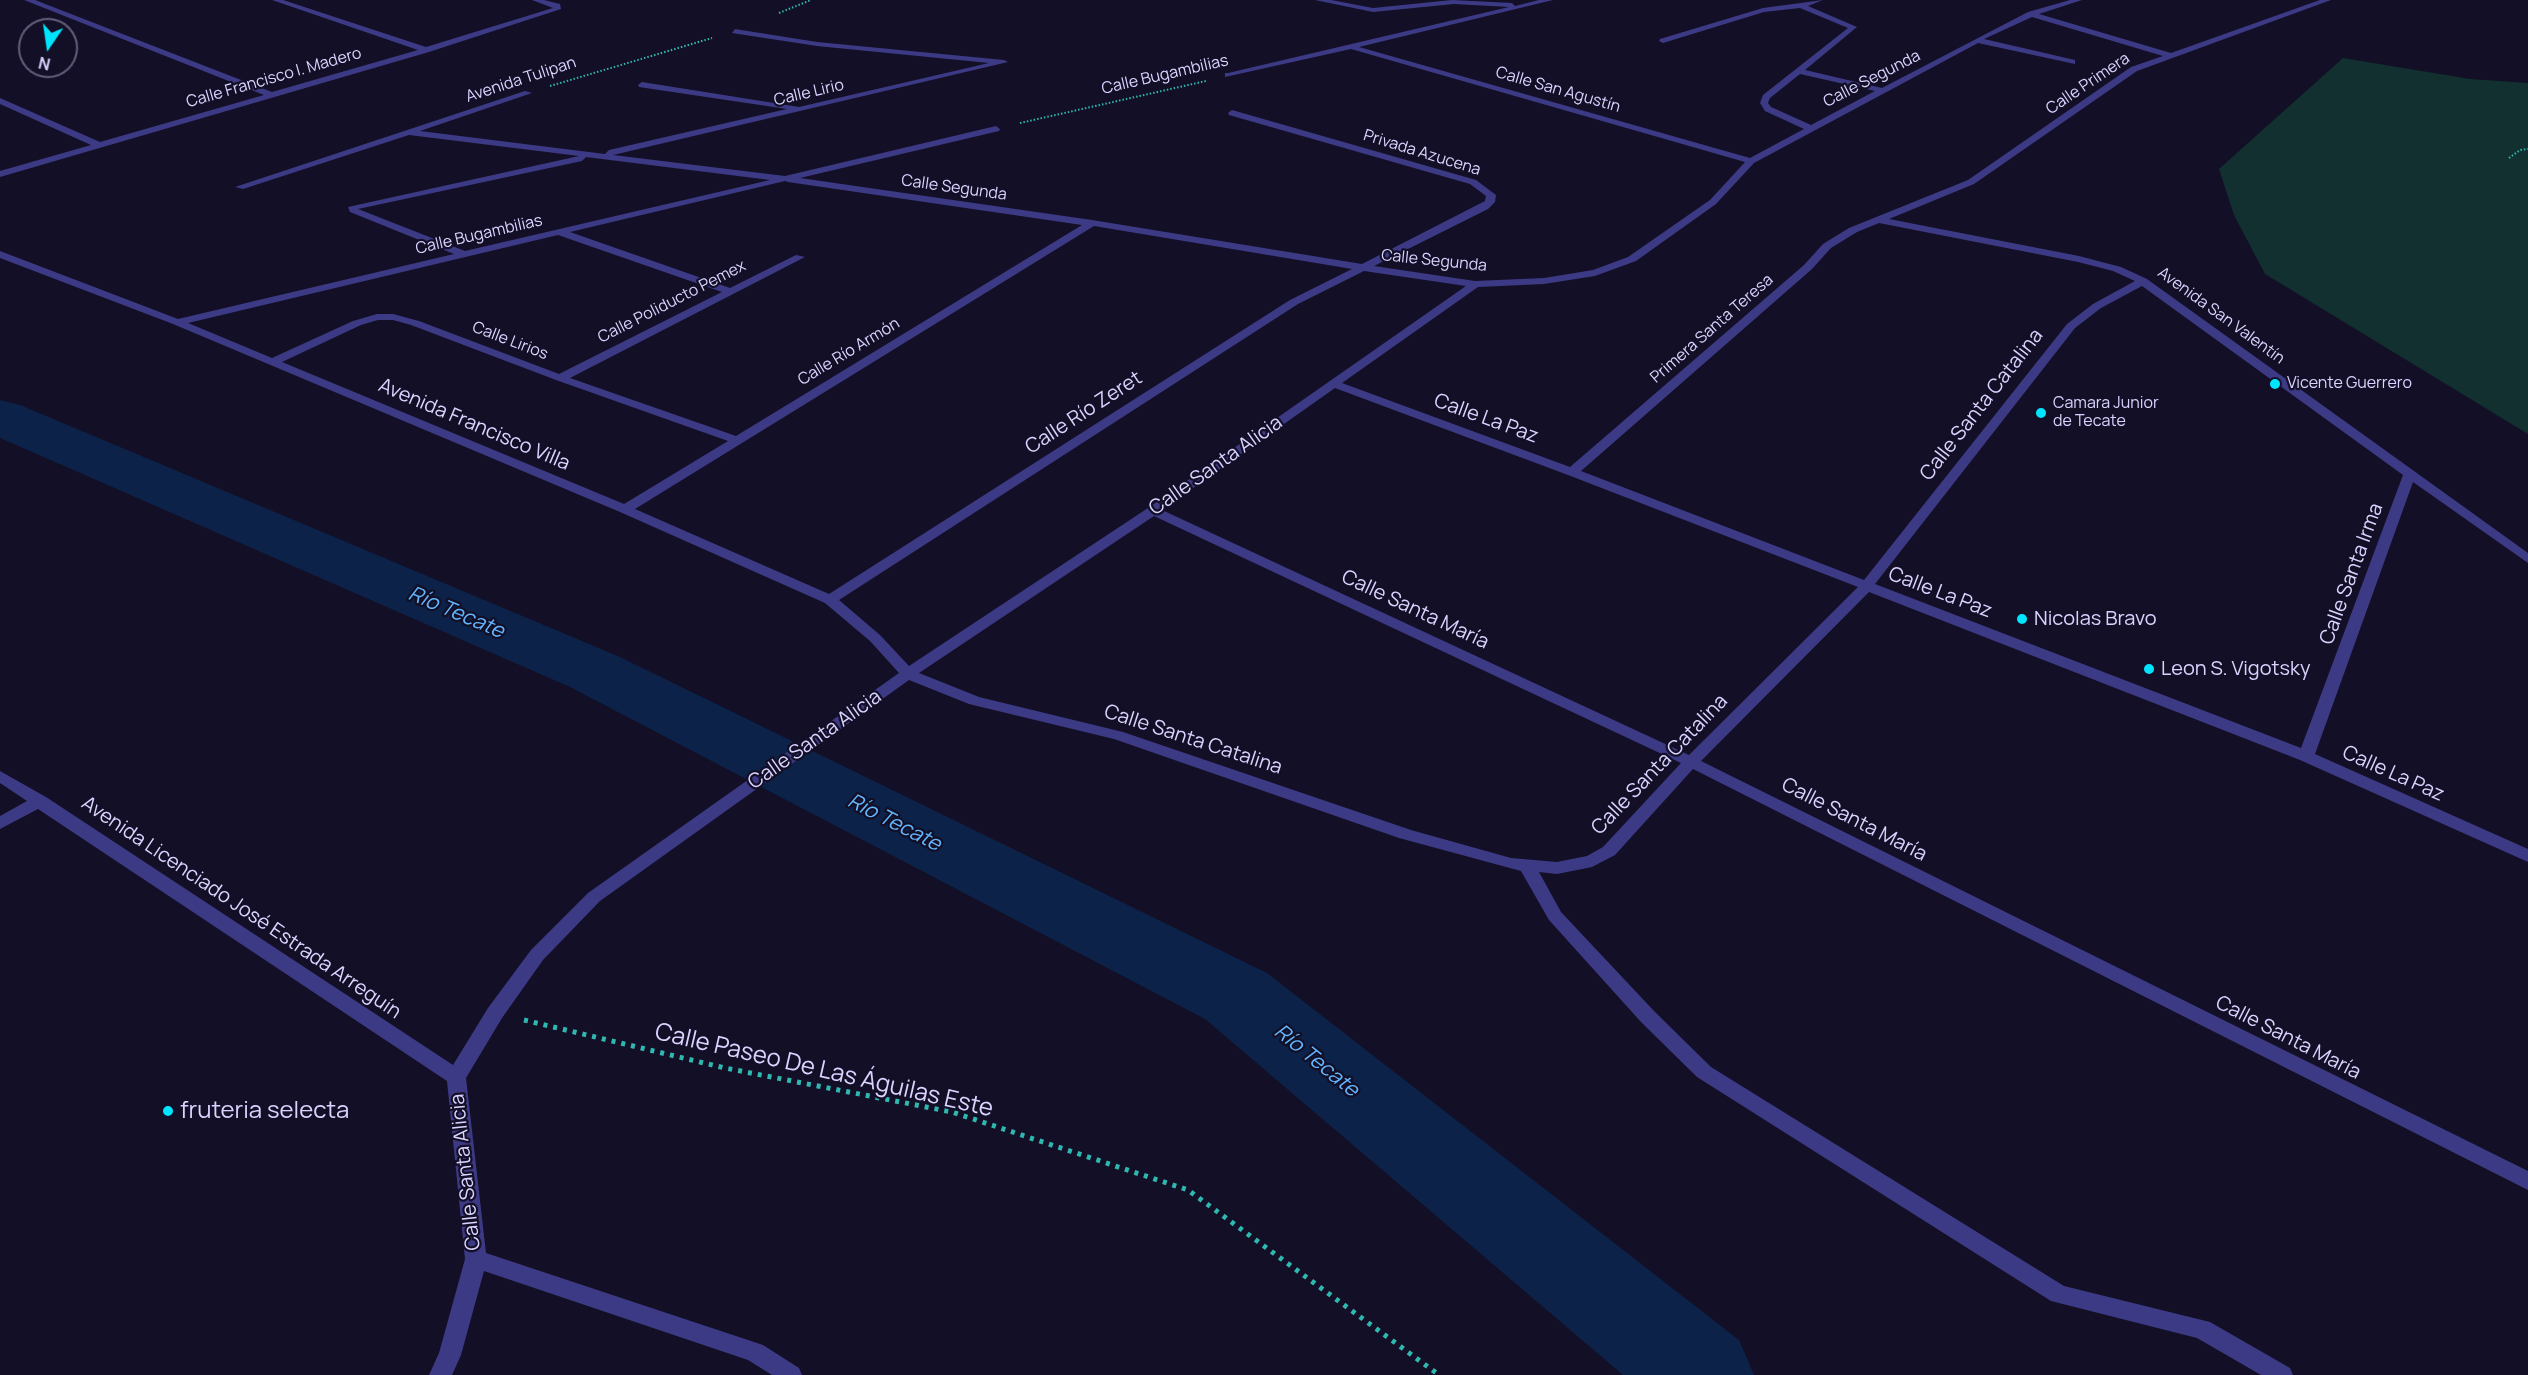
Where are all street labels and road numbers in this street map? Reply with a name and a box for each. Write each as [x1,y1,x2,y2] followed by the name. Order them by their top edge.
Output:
[184,44,364,112] street label: Calle Francisco I. Madero
[1820,46,1924,112] street label: Calle Segunda
[2043,49,2133,119] street label: Calle Primera
[1100,51,1230,99] street label: Calle Bugambilias
[463,53,579,107] street label: Avenida Tulipan
[1493,63,1623,117] street label: Calle San Agustín
[772,76,846,110] street label: Calle Lirio
[1361,126,1483,180] street label: Privada Azucena
[900,171,1008,205] street label: Calle Segunda
[414,211,544,259] street label: Calle Bugambilias
[1380,246,1488,276] street label: Calle Segunda
[595,256,749,348] street label: Calle Poliducto Pemex
[2154,263,2288,369] street label: Avenida San Valentín
[1647,271,1777,387] street label: Primera Santa Teresa
[795,314,903,390] street label: Calle Río Armón
[469,318,551,364] street label: Calle Lirios
[1915,324,2049,486] street label: Calle Santa Catalina
[1021,366,1147,460] street label: Calle Río Zeret
[375,374,573,476] street label: Avenida Francisco Villa
[1431,389,1541,449] street label: Calle La Paz
[1145,411,1287,521] street label: Calle Santa Alicia
[2315,500,2389,648] street label: Calle Santa Irma
[1885,562,1995,624] street label: Calle La Paz
[1338,565,1492,655] street label: Calle Santa María
[744,685,886,795] street label: Calle Santa Alicia
[1587,690,1733,840] street label: Calle Santa Catalina
[1101,700,1285,780] street label: Calle Santa Catalina
[2338,741,2448,807] street label: Calle La Paz
[1777,773,1931,867] street label: Calle Santa María
[77,792,405,1024] street label: Avenida Licenciado José Estrada Arreguín
[2211,991,2365,1085] street label: Calle Santa María
[652,1018,996,1124] street label: Calle Paseo De Las Águilas Este
[446,1092,486,1252] street label: Calle Santa Alicia

